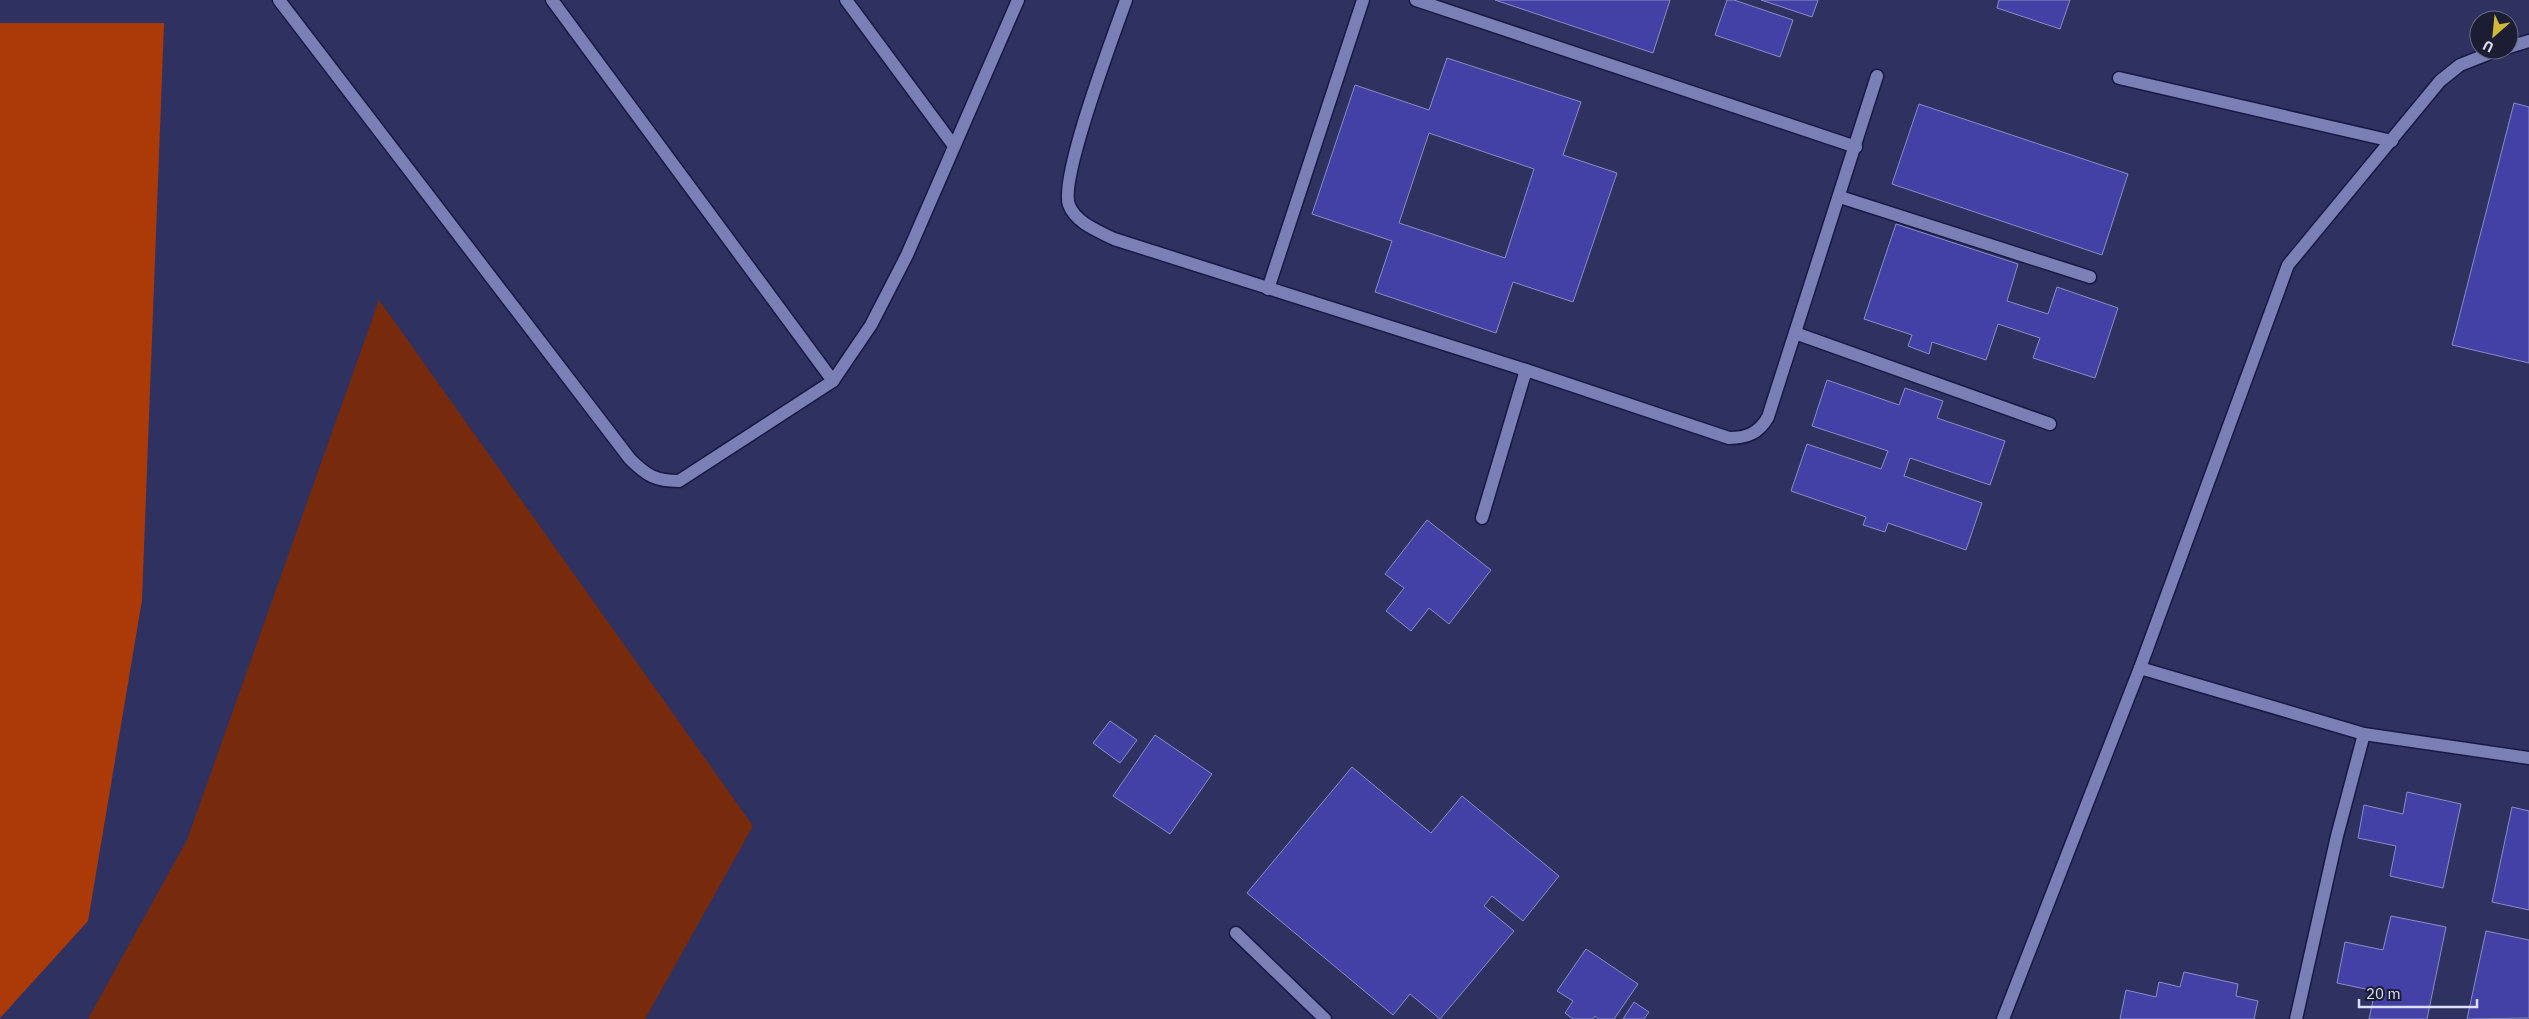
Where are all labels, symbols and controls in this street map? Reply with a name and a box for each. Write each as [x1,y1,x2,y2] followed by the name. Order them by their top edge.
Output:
[2469,10,2519,60] north arrow
[2480,36,2497,57] text: U
[2359,976,2476,1008] scale bar
[2366,984,2401,1003] text: 20 m

